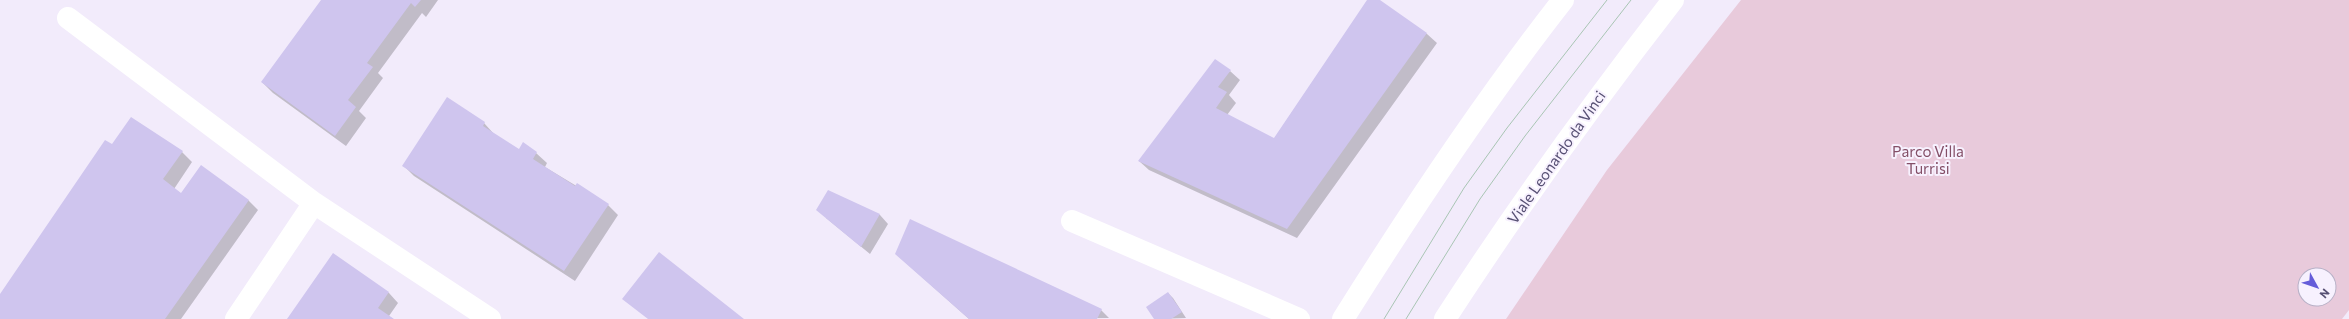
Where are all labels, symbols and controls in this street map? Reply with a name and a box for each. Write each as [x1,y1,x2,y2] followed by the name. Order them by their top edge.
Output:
[1503,87,1609,227] street label: Viale Leonardo da Vinci
[1892,142,1964,177] park label: Parco Villa Turrisi
[2297,267,2337,307] north arrow
[2317,286,2333,301] text: N

